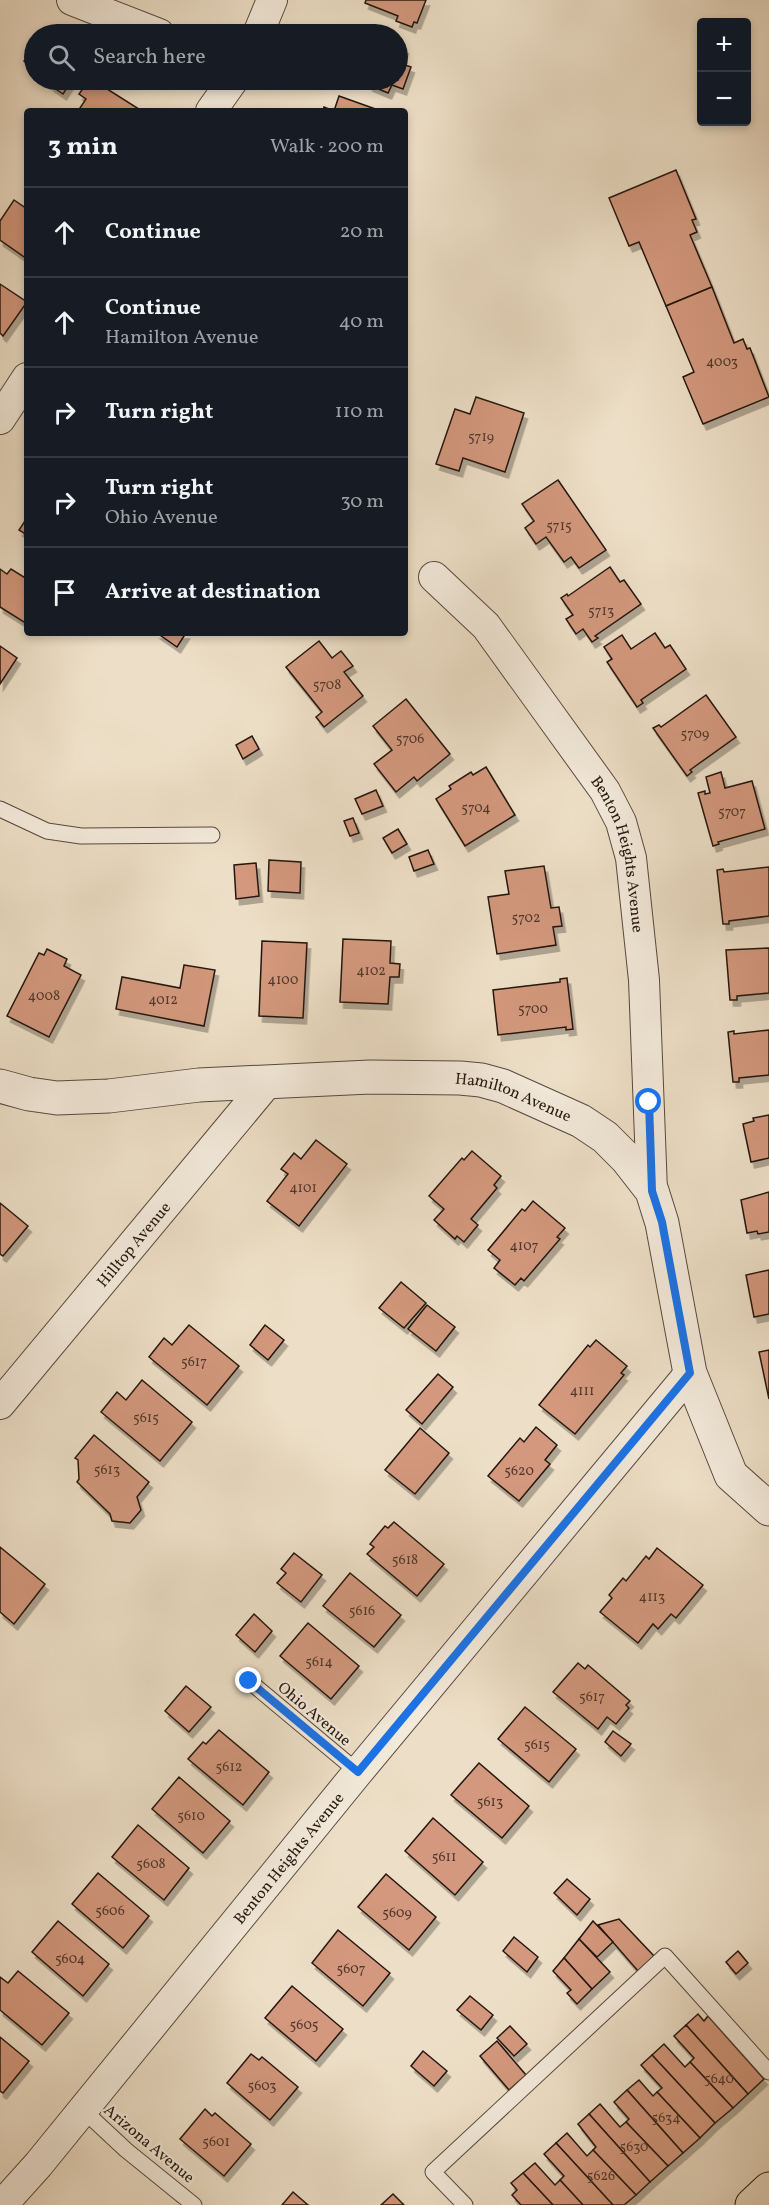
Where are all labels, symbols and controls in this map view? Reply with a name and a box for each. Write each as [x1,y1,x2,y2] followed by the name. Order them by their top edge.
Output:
[697,18,751,126] map controls
[697,18,751,72] button: +
[24,24,408,90] search box
[45,41,78,74] icon: search
[93,42,206,73] text: Search here
[697,72,751,126] button: −
[48,129,118,165] text: 3 min
[270,133,384,161] text: Walk · 200 m
[48,216,81,249] icon: ahead
[105,217,201,248] text: Continue
[340,218,384,246] text: 20 m
[105,293,201,324] text: Continue
[48,306,81,339] icon: ahead
[339,308,384,336] text: 40 m
[105,324,259,352] text: Hamilton Avenue
[706,353,738,372] house number: 4003
[48,396,81,429] icon: right
[105,397,213,428] text: Turn right
[335,398,384,426] text: 110 m
[468,428,494,447] house number: 5719
[105,473,213,504] text: Turn right
[48,486,81,519] icon: right
[340,488,384,516] text: 30 m
[105,504,218,532] text: Ohio Avenue
[546,517,572,536] house number: 5715
[48,576,81,609] icon: arrive
[105,577,321,608] text: Arrive at destination
[588,602,614,621] house number: 5713
[313,676,341,695] house number: 5708
[681,725,709,744] house number: 5709
[396,730,424,749] house number: 5706
[585,772,648,934] street label: Benton Heights Avenue
[461,799,491,818] house number: 5704
[718,803,746,822] house number: 5707
[512,909,540,928] house number: 5702
[356,962,386,981] house number: 4102
[268,971,298,990] house number: 4100
[28,987,60,1006] house number: 4008
[148,991,178,1010] house number: 4012
[518,1000,548,1019] house number: 5700
[454,1069,574,1128] street label: Hamilton Avenue
[635,1088,661,1114] route start
[289,1179,317,1198] house number: 4101
[92,1198,177,1293] street label: Hilltop Avenue
[510,1237,539,1256] house number: 4107
[181,1353,207,1372] house number: 5617
[570,1382,594,1401] house number: 4111
[133,1409,159,1428] house number: 5615
[94,1461,120,1480] house number: 5613
[504,1462,534,1481] house number: 5620
[392,1551,418,1570] house number: 5618
[639,1588,665,1607] house number: 4113
[349,1602,375,1621] house number: 5616
[305,1653,333,1672] house number: 5614
[235,1667,261,1693] route end
[272,1677,355,1752] street label: Ohio Avenue
[579,1688,605,1707] house number: 5617
[524,1736,550,1755] house number: 5615
[216,1758,242,1777] house number: 5612
[229,1788,350,1930] street label: Benton Heights Avenue
[477,1793,503,1812] house number: 5613
[177,1807,205,1826] house number: 5610
[432,1848,456,1867] house number: 5611
[136,1855,166,1874] house number: 5608
[95,1902,125,1921] house number: 5606
[382,1904,412,1923] house number: 5609
[55,1950,85,1969] house number: 5604
[336,1960,366,1979] house number: 5607
[290,2016,318,2035] house number: 5605
[704,2070,734,2089] house number: 5640
[247,2077,277,2096] house number: 5603
[99,2100,199,2189] street label: Arizona Avenue
[651,2109,681,2128] house number: 5634
[202,2133,230,2152] house number: 5601
[620,2138,648,2157] house number: 5630
[587,2167,615,2186] house number: 5626

